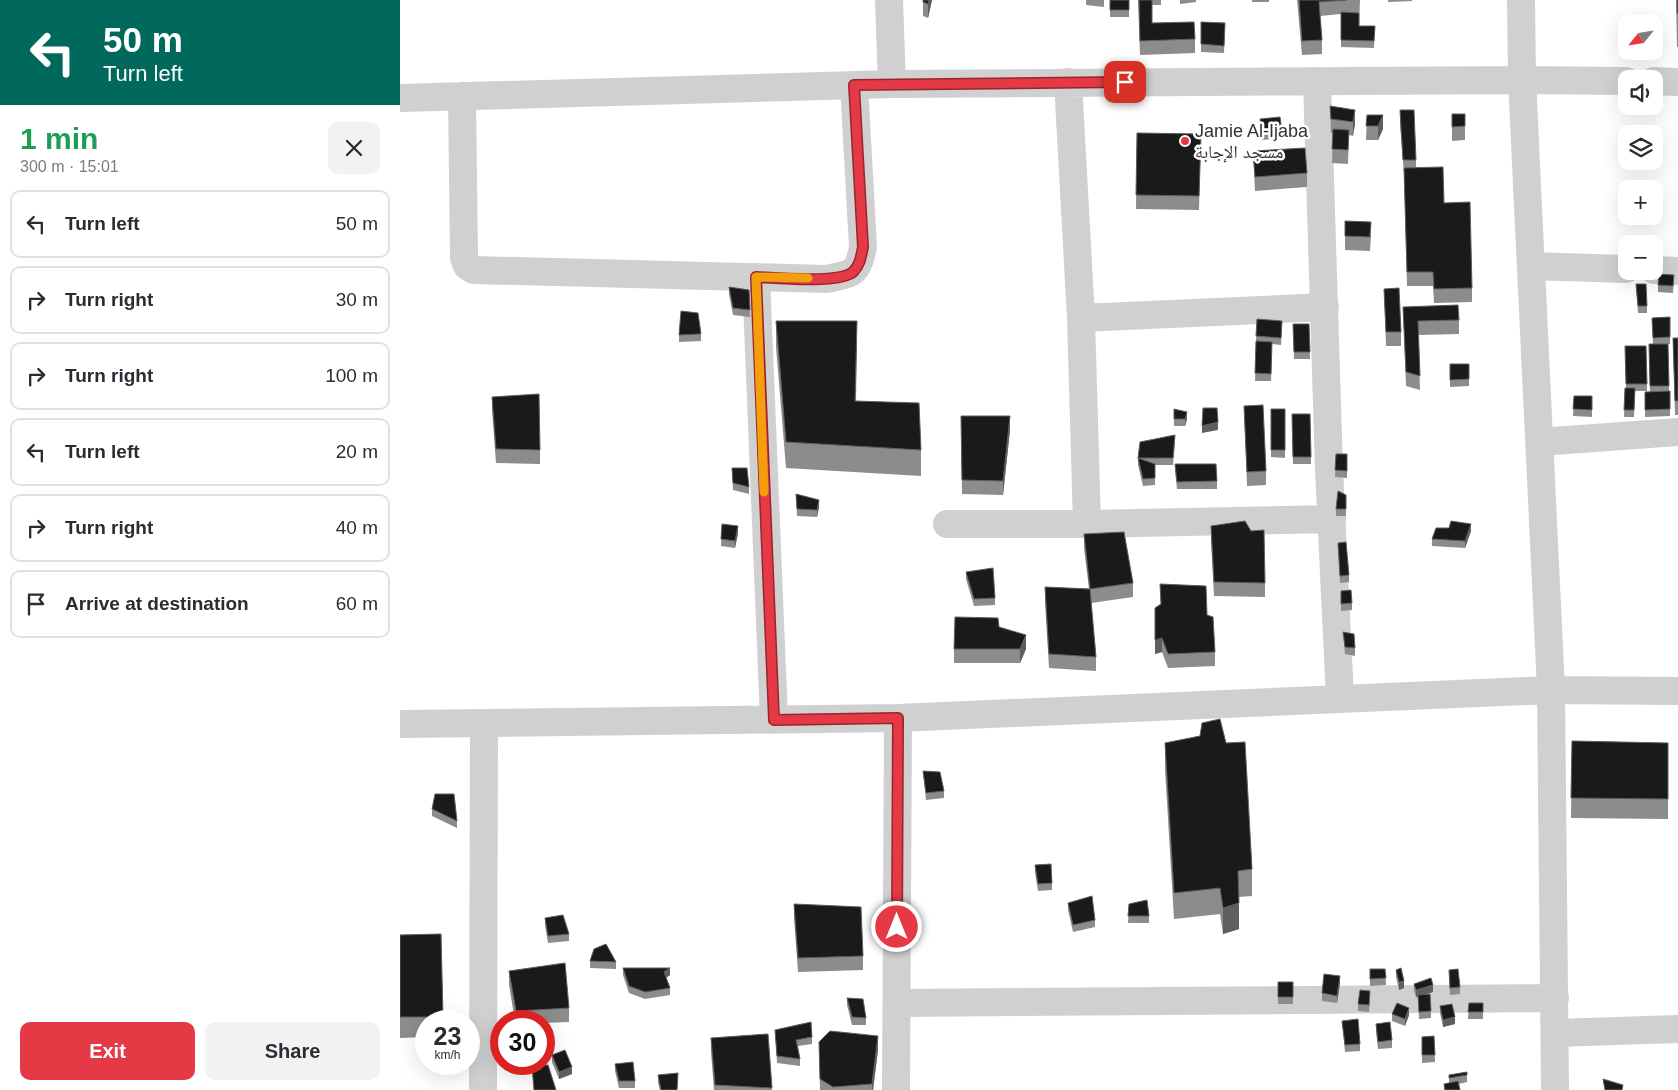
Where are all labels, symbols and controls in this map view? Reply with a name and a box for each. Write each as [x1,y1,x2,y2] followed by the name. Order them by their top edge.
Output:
[1618,15,1662,60] north arrow
[1618,15,1663,280] map controls
[20,20,85,85] icon: left
[103,20,183,59] text: 50 m
[103,61,183,86] text: Turn left
[1104,61,1146,103] pin
[1111,68,1139,96] icon: arrive
[1618,70,1663,115] button: sound
[1195,121,1309,163] place label: Jamie Al-Ijaba مسجد الإجابة
[20,122,98,155] text: 1 min
[328,122,380,174] button: close
[1618,125,1663,170] button: layers
[1179,135,1191,147] marker: Jamie Al-Ijaba مسجد الإجابة
[20,158,119,175] text: 300 m · 15:01
[1618,180,1663,225] button: +
[22,210,50,238] icon: left
[65,213,140,234] text: Turn left
[336,213,378,234] text: 50 m
[1618,235,1663,280] button: −
[22,286,50,314] icon: right
[65,289,153,310] text: Turn right
[336,289,378,310] text: 30 m
[22,362,50,390] icon: right
[65,365,153,386] text: Turn right
[325,365,378,386] text: 100 m
[22,438,50,466] icon: left
[65,441,140,462] text: Turn left
[336,441,378,462] text: 20 m
[22,514,50,542] icon: right
[65,517,153,538] text: Turn right
[336,517,378,538] text: 40 m
[22,590,50,618] icon: arrive
[65,593,249,614] text: Arrive at destination
[336,593,378,614] text: 60 m
[870,900,922,952] position arrow
[490,1010,555,1075] speed limit sign: 30
[20,1022,195,1080] button: Exit
[205,1022,380,1080] button: Share
[434,1022,461,1050] text: 23
[434,1048,461,1062] text: km/h

